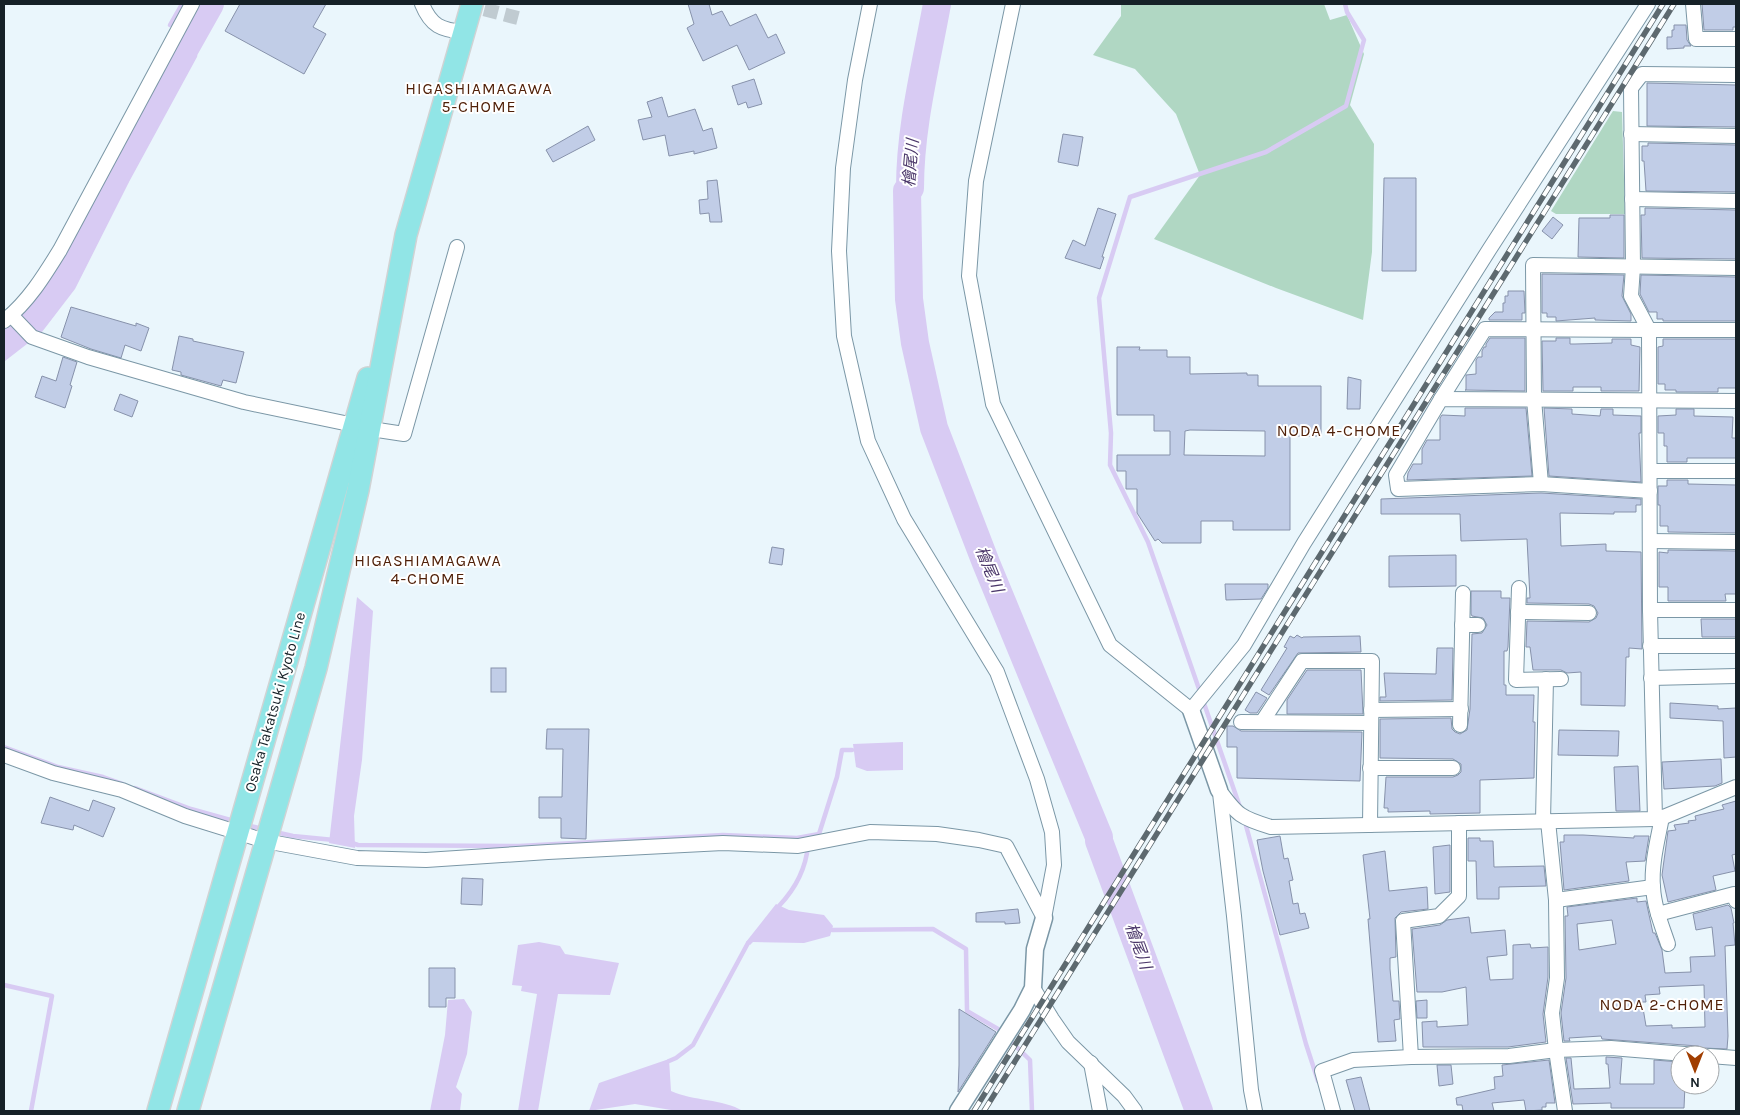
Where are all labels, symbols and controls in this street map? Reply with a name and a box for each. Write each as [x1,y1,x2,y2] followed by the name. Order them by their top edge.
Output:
[405,79,553,116] district label: HIGASHIAMAGAWA 5-CHOME
[899,136,922,188] water label: 檜尾川
[1277,421,1401,440] district label: NODA 4-CHOME
[972,543,1008,597] water label: 檜尾川
[354,551,502,588] district label: HIGASHIAMAGAWA 4-CHOME
[241,610,309,794] street label: Osaka Takatsuki Kyoto Line
[1121,920,1156,974] water label: 檜尾川
[1599,995,1725,1014] district label: NODA 2-CHOME
[1670,1045,1720,1095] north arrow
[1690,1074,1700,1091] text: N

